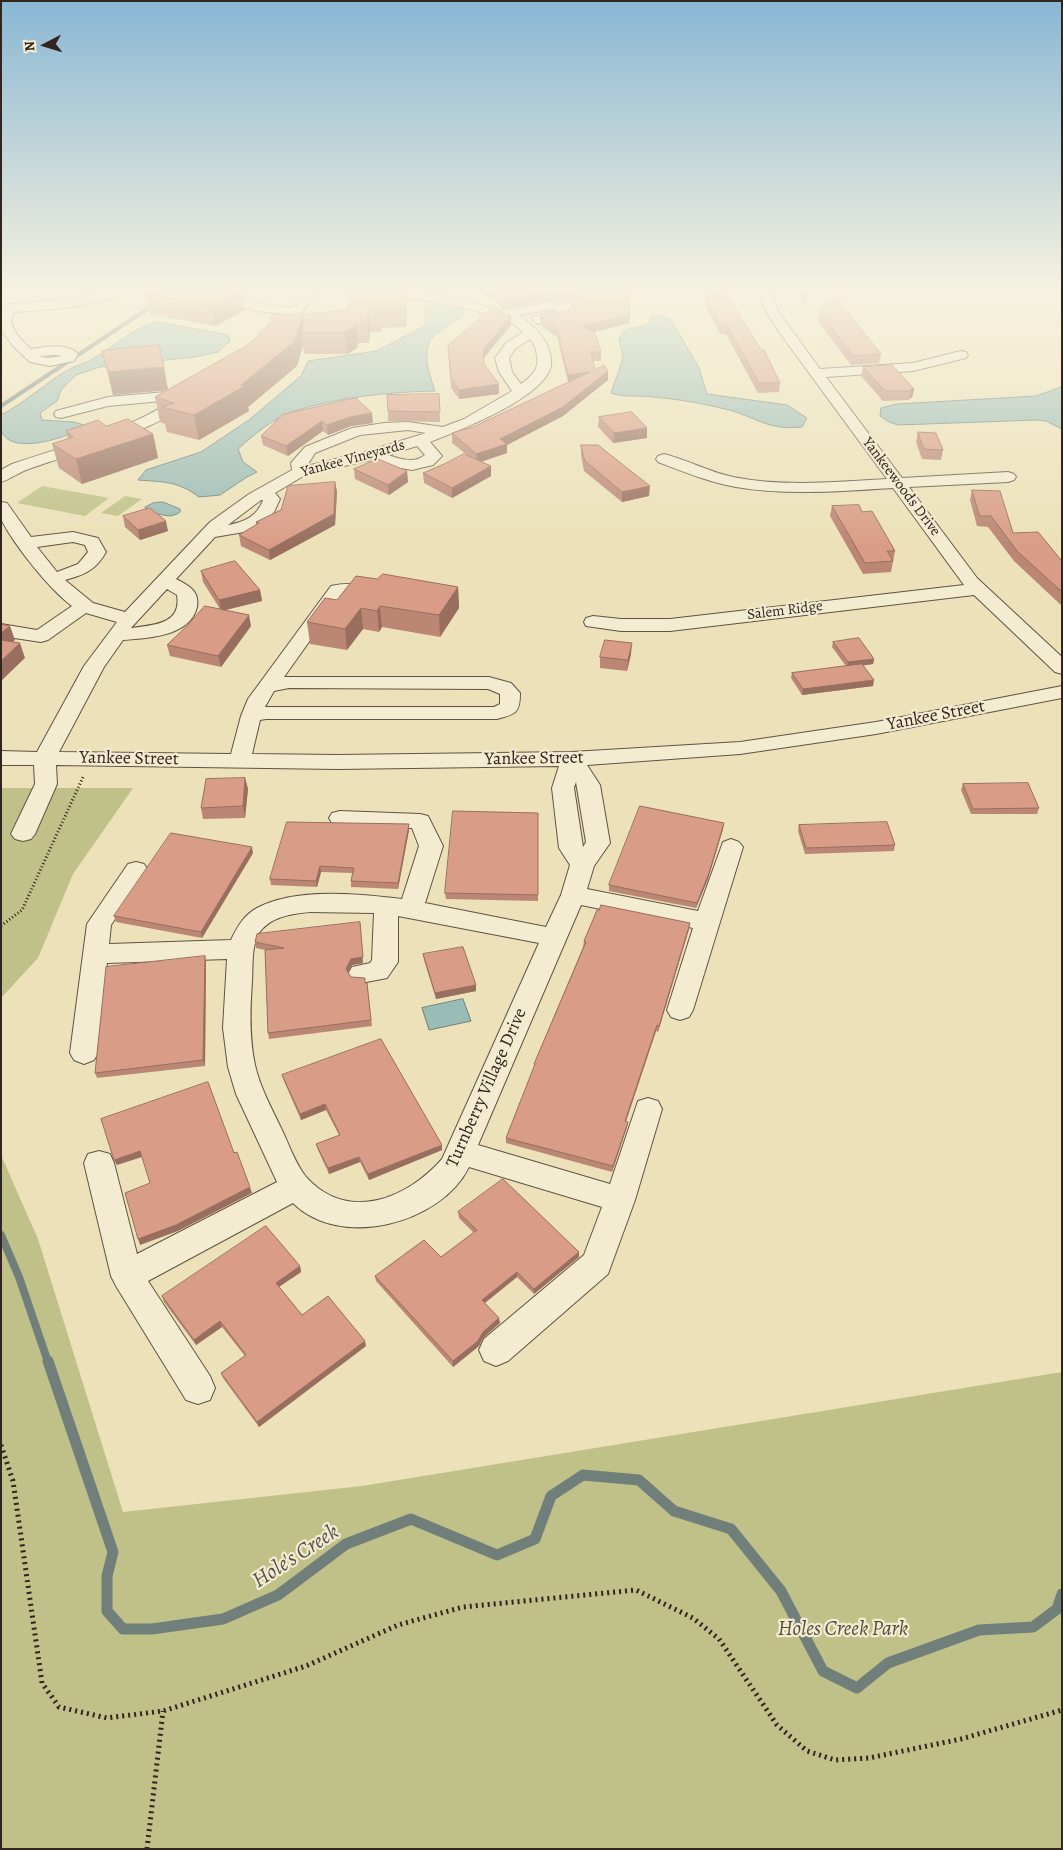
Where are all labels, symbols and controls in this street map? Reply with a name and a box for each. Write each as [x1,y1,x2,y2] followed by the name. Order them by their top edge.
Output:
[20,20,70,70] north arrow
[20,40,39,52] text: N
[858,434,944,540] street label: Yankeewoods Drive
[299,436,407,482] street label: Yankee Vineyards
[746,597,824,625] street label: Salem Ridge
[885,696,987,736] street label: Yankee Street
[79,747,179,771] street label: Yankee Street
[484,747,584,771] street label: Yankee Street
[442,1005,532,1171] street label: Turnberry Village Drive
[248,1519,344,1595] water label: Hole's Creek
[778,1617,908,1643] park label: Holes Creek Park

